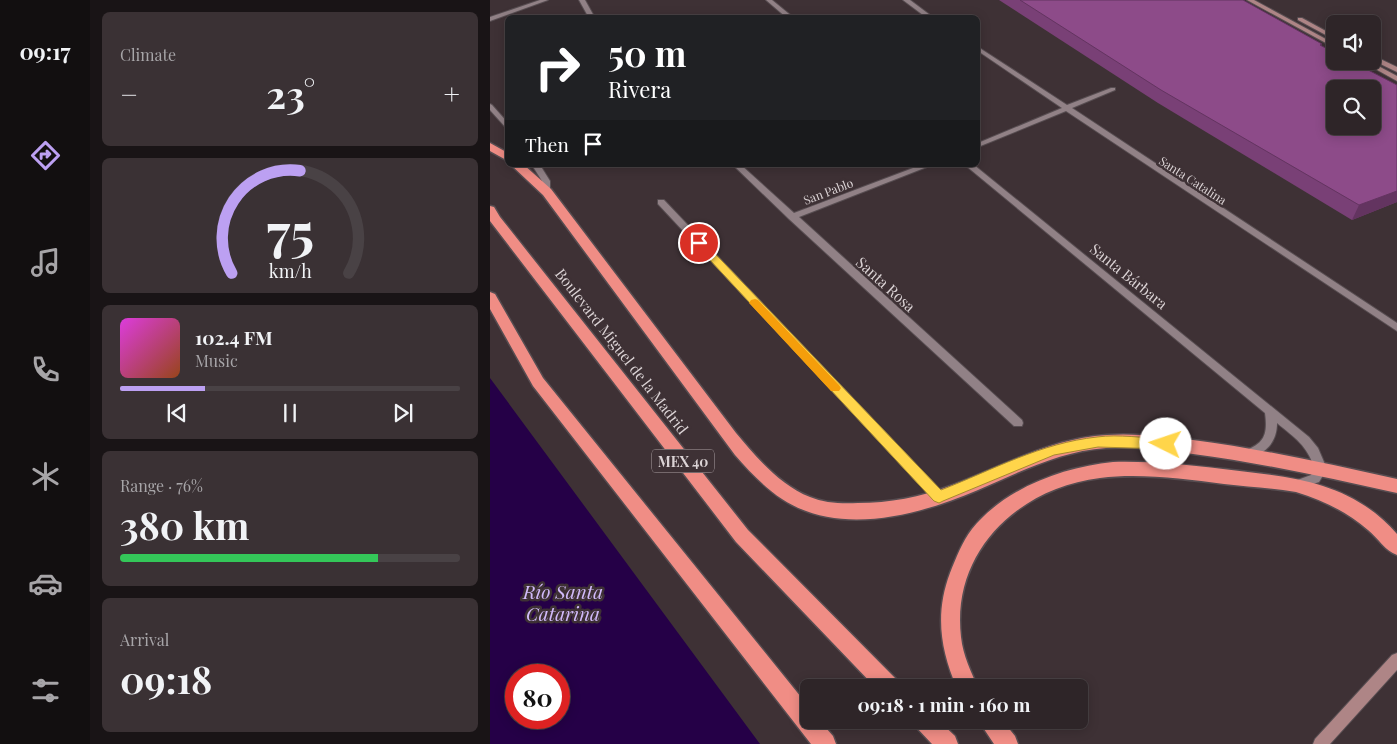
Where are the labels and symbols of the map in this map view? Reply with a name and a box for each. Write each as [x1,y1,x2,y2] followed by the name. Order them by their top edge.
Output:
[1156,152,1230,208] street label: Santa Catalina
[801,174,856,208] street label: San Pablo
[678,222,720,264] pin
[1086,239,1172,314] street label: Santa Bárbara
[852,252,920,316] street label: Santa Rosa
[551,264,693,438] street label: Boulevard Miguel de la Madrid
[1139,417,1191,469] position arrow
[652,450,714,472] road number: MEX 40
[522,578,603,626] water label: Río Santa Catarina
[505,664,570,729] speed limit sign: 80

